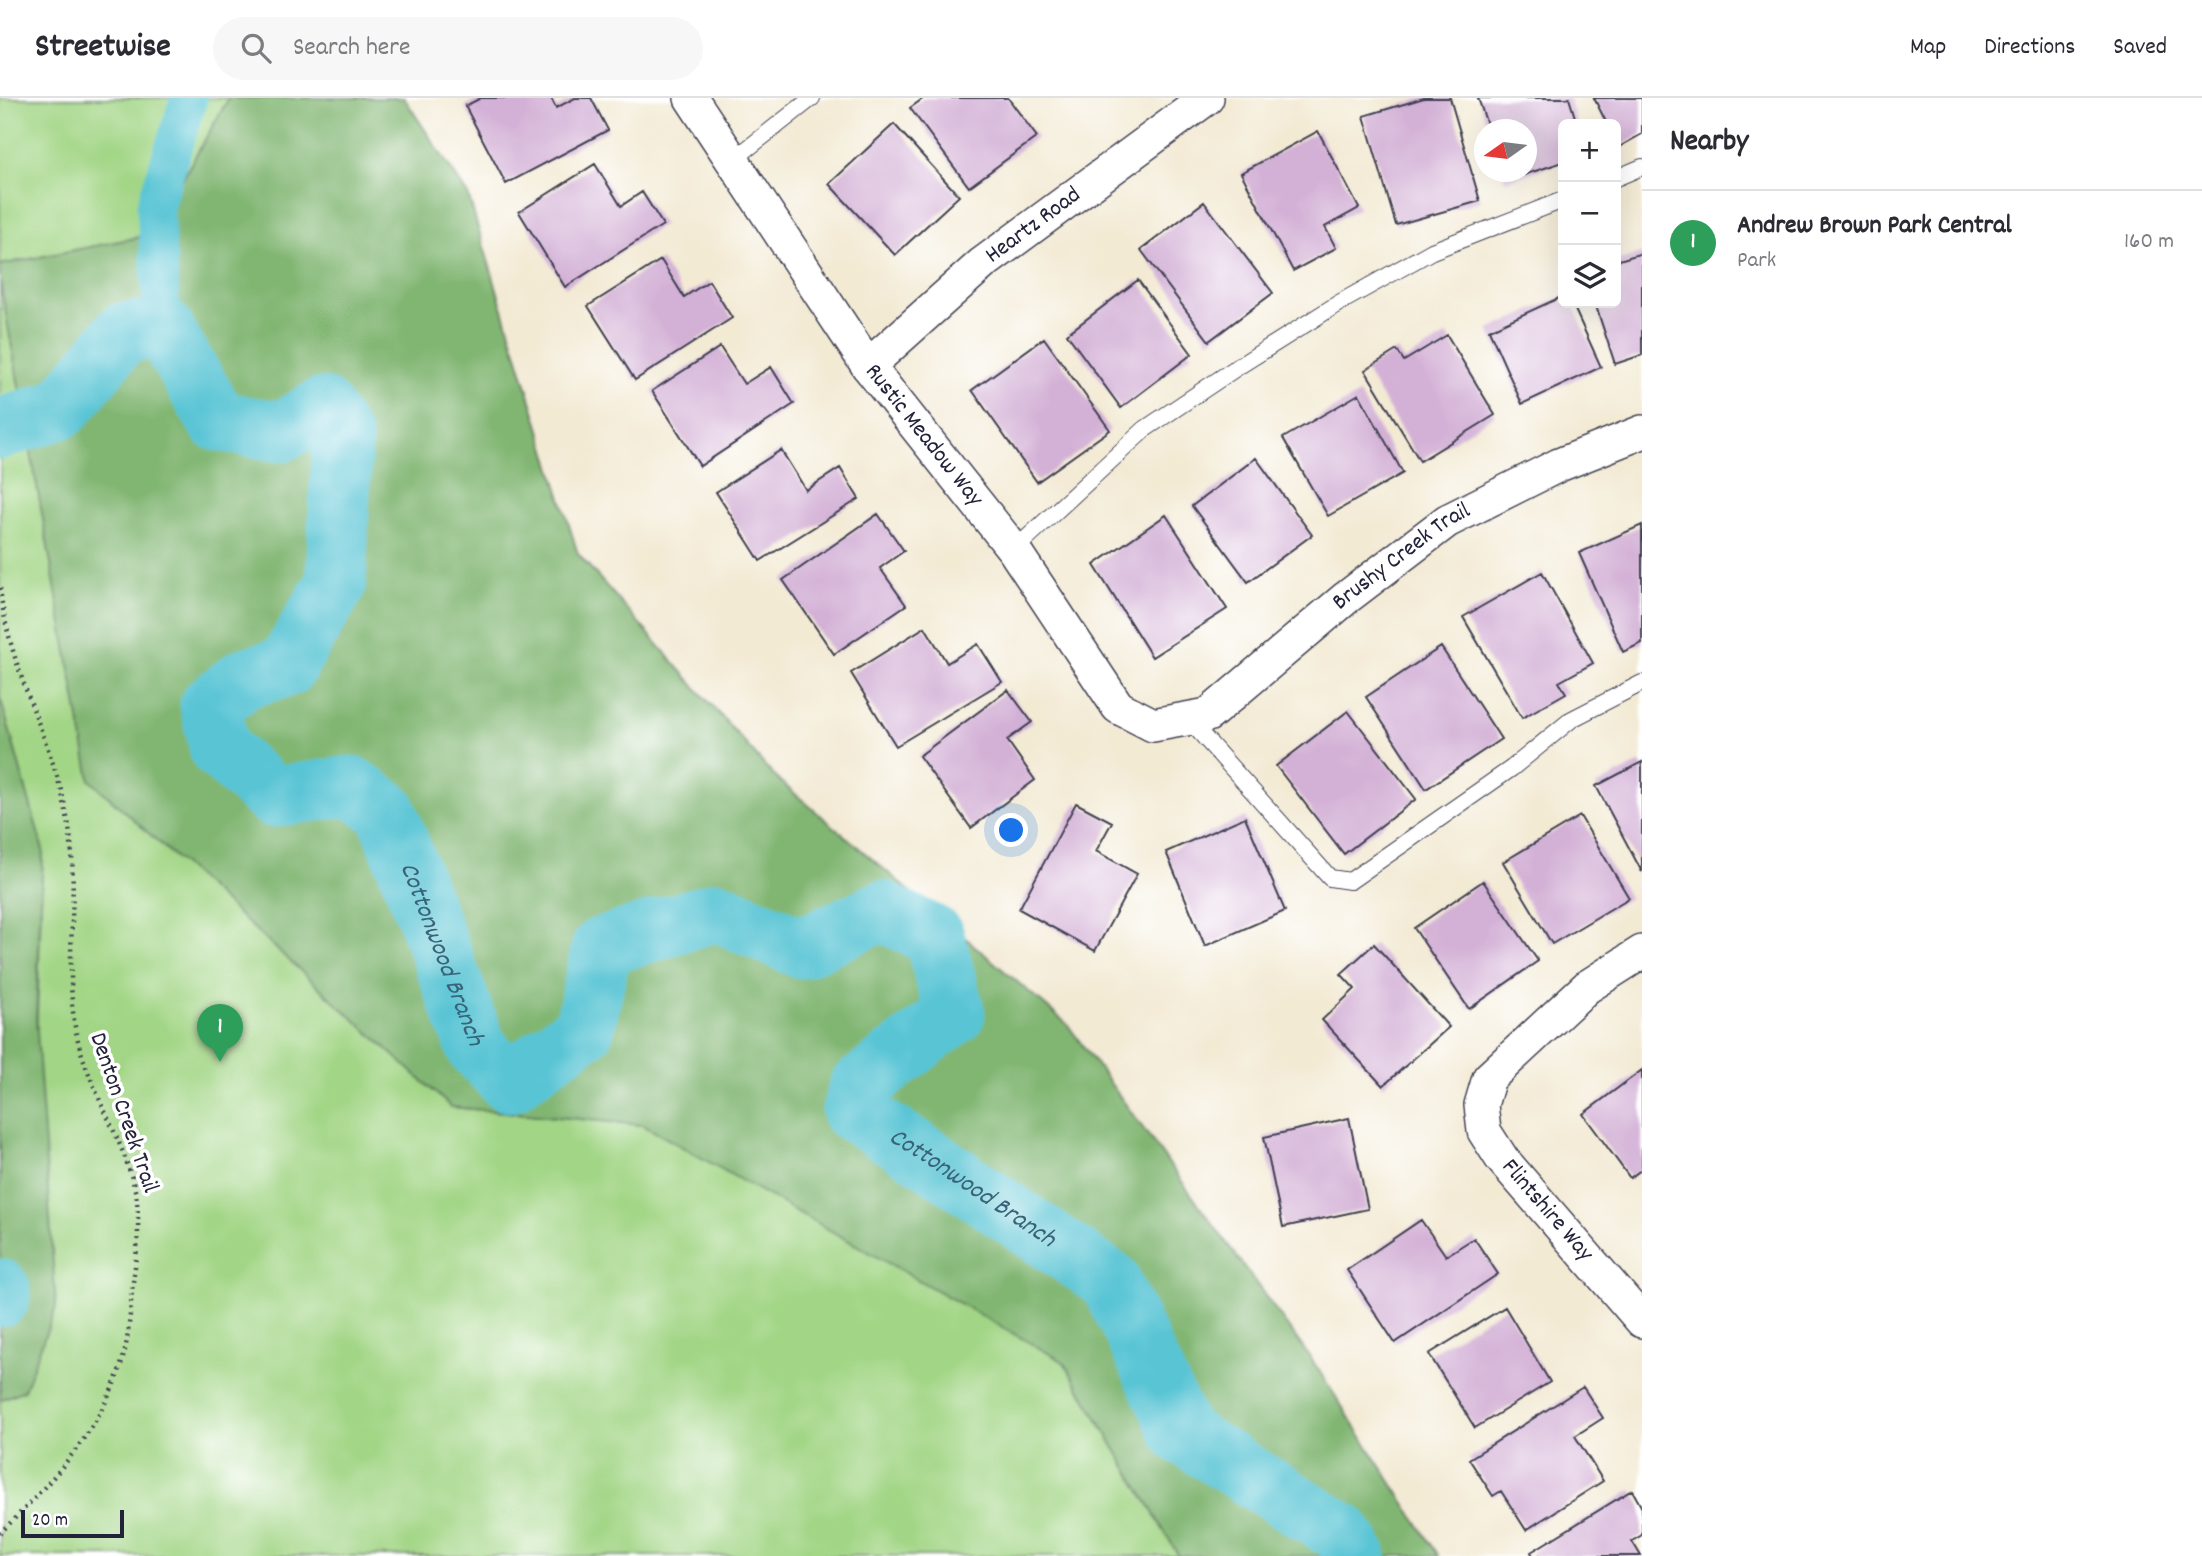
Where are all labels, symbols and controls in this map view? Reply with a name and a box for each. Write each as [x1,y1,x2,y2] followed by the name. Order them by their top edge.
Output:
[213,17,703,80] search box
[35,25,171,72] text: Streetwise
[237,29,275,67] icon: search
[293,30,410,67] text: Search here
[1910,31,1946,65] text: Map
[1984,31,2075,65] text: Directions
[2113,31,2167,65] text: Saved
[1474,119,1537,182] north arrow
[1558,119,1621,308] map controls
[1558,119,1621,182] button: +
[1670,122,1748,165] text: Nearby
[979,179,1088,273] street label: Heartz Road
[1558,182,1621,245] button: −
[1737,208,2012,245] text: Andrew Brown Park Central
[1690,226,1696,259] text: 1
[2124,226,2174,259] text: 160 m
[1558,245,1621,308] button: layers
[1737,245,1776,278] text: Park
[856,357,991,515] street label: Rustic Meadow Way
[1325,495,1477,619] street label: Brushy Creek Trail
[994,813,1028,847] your location
[389,857,493,1052] water label: Cottonwood Branch
[197,1004,243,1062] pin: 1
[80,1028,166,1198] street label: Denton Creek Trail
[881,1119,1064,1258] water label: Cottonwood Branch
[1493,1152,1602,1271] street label: Flintshire Way
[21,1507,124,1539] scale bar
[32,1508,68,1535] text: 20 m

